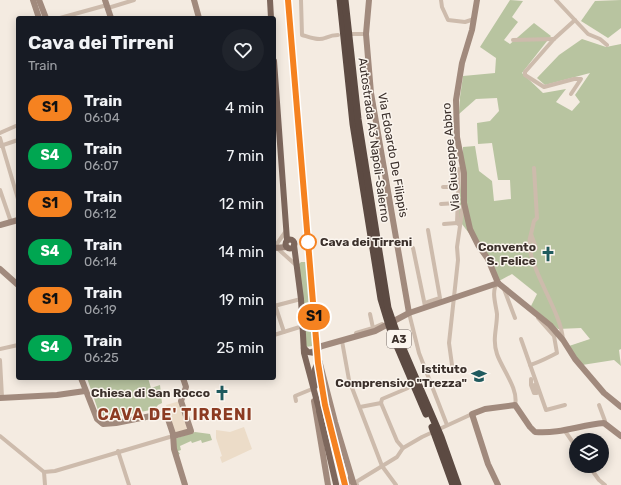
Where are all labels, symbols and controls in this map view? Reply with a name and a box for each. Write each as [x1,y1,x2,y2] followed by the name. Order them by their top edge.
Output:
[222,29,264,71] button: heart
[28,31,174,54] text: Cava dei Tirreni
[356,57,393,223] street label: Autostrada A3 Napoli-Salerno
[28,58,58,73] text: Train
[375,91,411,219] street label: Via Edoardo De Filippis
[84,92,122,110] text: Train
[42,99,58,116] text: S1
[225,99,264,117] text: 4 min
[439,102,463,212] street label: Via Giuseppe Abbro
[84,110,120,125] text: 06:04
[84,140,122,158] text: Train
[41,147,59,164] text: S4
[227,147,264,165] text: 7 min
[84,158,118,173] text: 06:07
[84,188,122,206] text: Train
[42,195,58,212] text: S1
[219,195,264,213] text: 12 min
[84,206,117,221] text: 06:12
[299,233,317,251] marker: Cava dei Tirreni
[320,235,412,249] place label: Cava dei Tirreni
[84,236,122,254] text: Train
[478,240,536,268] place label: Convento S. Felice
[41,243,59,260] text: S4
[219,243,264,261] text: 14 min
[539,245,557,263] church icon: Convento S. Felice
[84,254,117,269] text: 06:14
[84,284,122,302] text: Train
[42,291,58,308] text: S1
[219,291,264,309] text: 19 min
[84,302,117,317] text: 06:19
[296,304,332,330] line badge: S1
[306,308,322,325] text: S1
[387,330,411,348] road number: A3
[84,332,122,350] text: Train
[41,339,59,356] text: S4
[217,339,264,357] text: 25 min
[84,350,119,365] text: 06:25
[335,362,467,390] place label: Istituto Comprensivo "Trezza"
[470,367,488,385] school or university icon: Istituto Comprensivo "Trezza"
[213,384,231,402] church icon: Chiesa di San Rocco
[91,386,210,400] place label: Chiesa di San Rocco
[97,405,253,424] district label: CAVA DE' TIRRENI
[569,433,609,473] map controls
[569,433,609,473] button: layers

